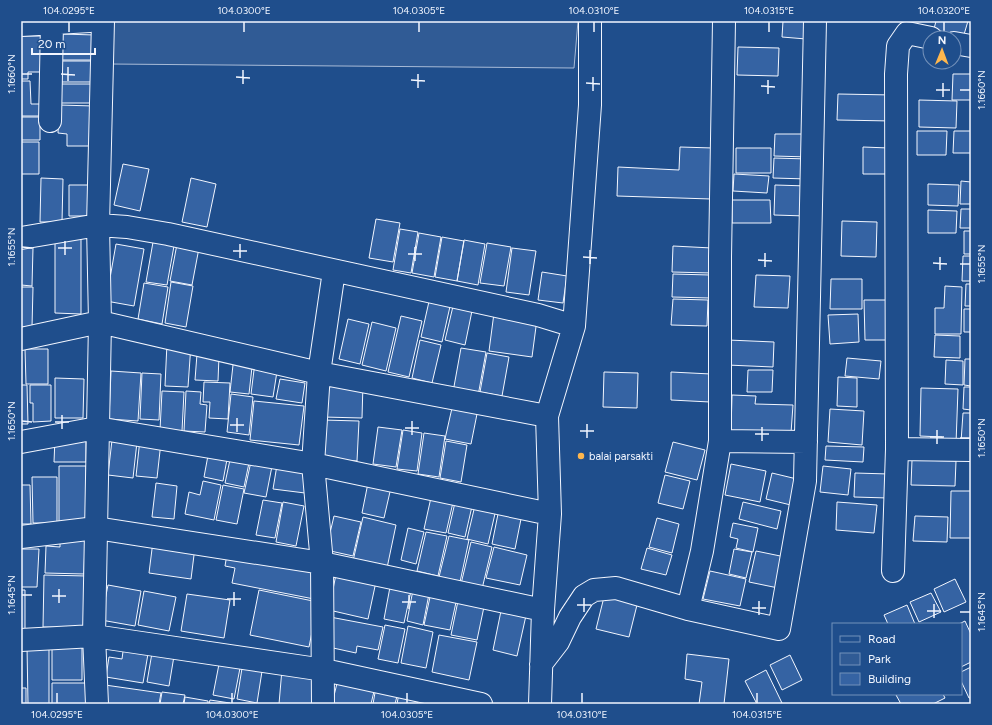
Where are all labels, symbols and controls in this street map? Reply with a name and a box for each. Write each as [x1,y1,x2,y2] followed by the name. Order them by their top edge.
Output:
[43,4,95,17] text: 104.0295°E
[217,4,271,17] text: 104.0300°E
[393,4,445,17] text: 104.0305°E
[569,4,619,17] text: 104.0310°E
[744,4,794,17] text: 104.0315°E
[918,4,970,17] text: 104.0320°E
[32,30,95,56] scale bar
[922,30,962,70] north arrow
[938,34,947,47] text: N
[38,37,66,51] text: 20 m
[5,54,18,94] text: 1.1660°N
[975,70,988,110] text: 1.1660°N
[5,228,18,266] text: 1.1655°N
[975,245,988,283] text: 1.1655°N
[5,401,18,441] text: 1.1650°N
[975,418,988,458] text: 1.1650°N
[589,450,653,463] place label: balai parsakti
[576,451,586,461] marker: balai parsakti
[5,575,18,615] text: 1.1645°N
[975,592,988,632] text: 1.1645°N
[832,623,962,695] legend
[868,632,896,646] text: Road
[868,652,891,666] text: Park
[868,672,911,686] text: Building
[31,708,83,721] text: 104.0295°E
[205,708,259,721] text: 104.0300°E
[381,708,433,721] text: 104.0305°E
[557,708,607,721] text: 104.0310°E
[732,708,782,721] text: 104.0315°E

